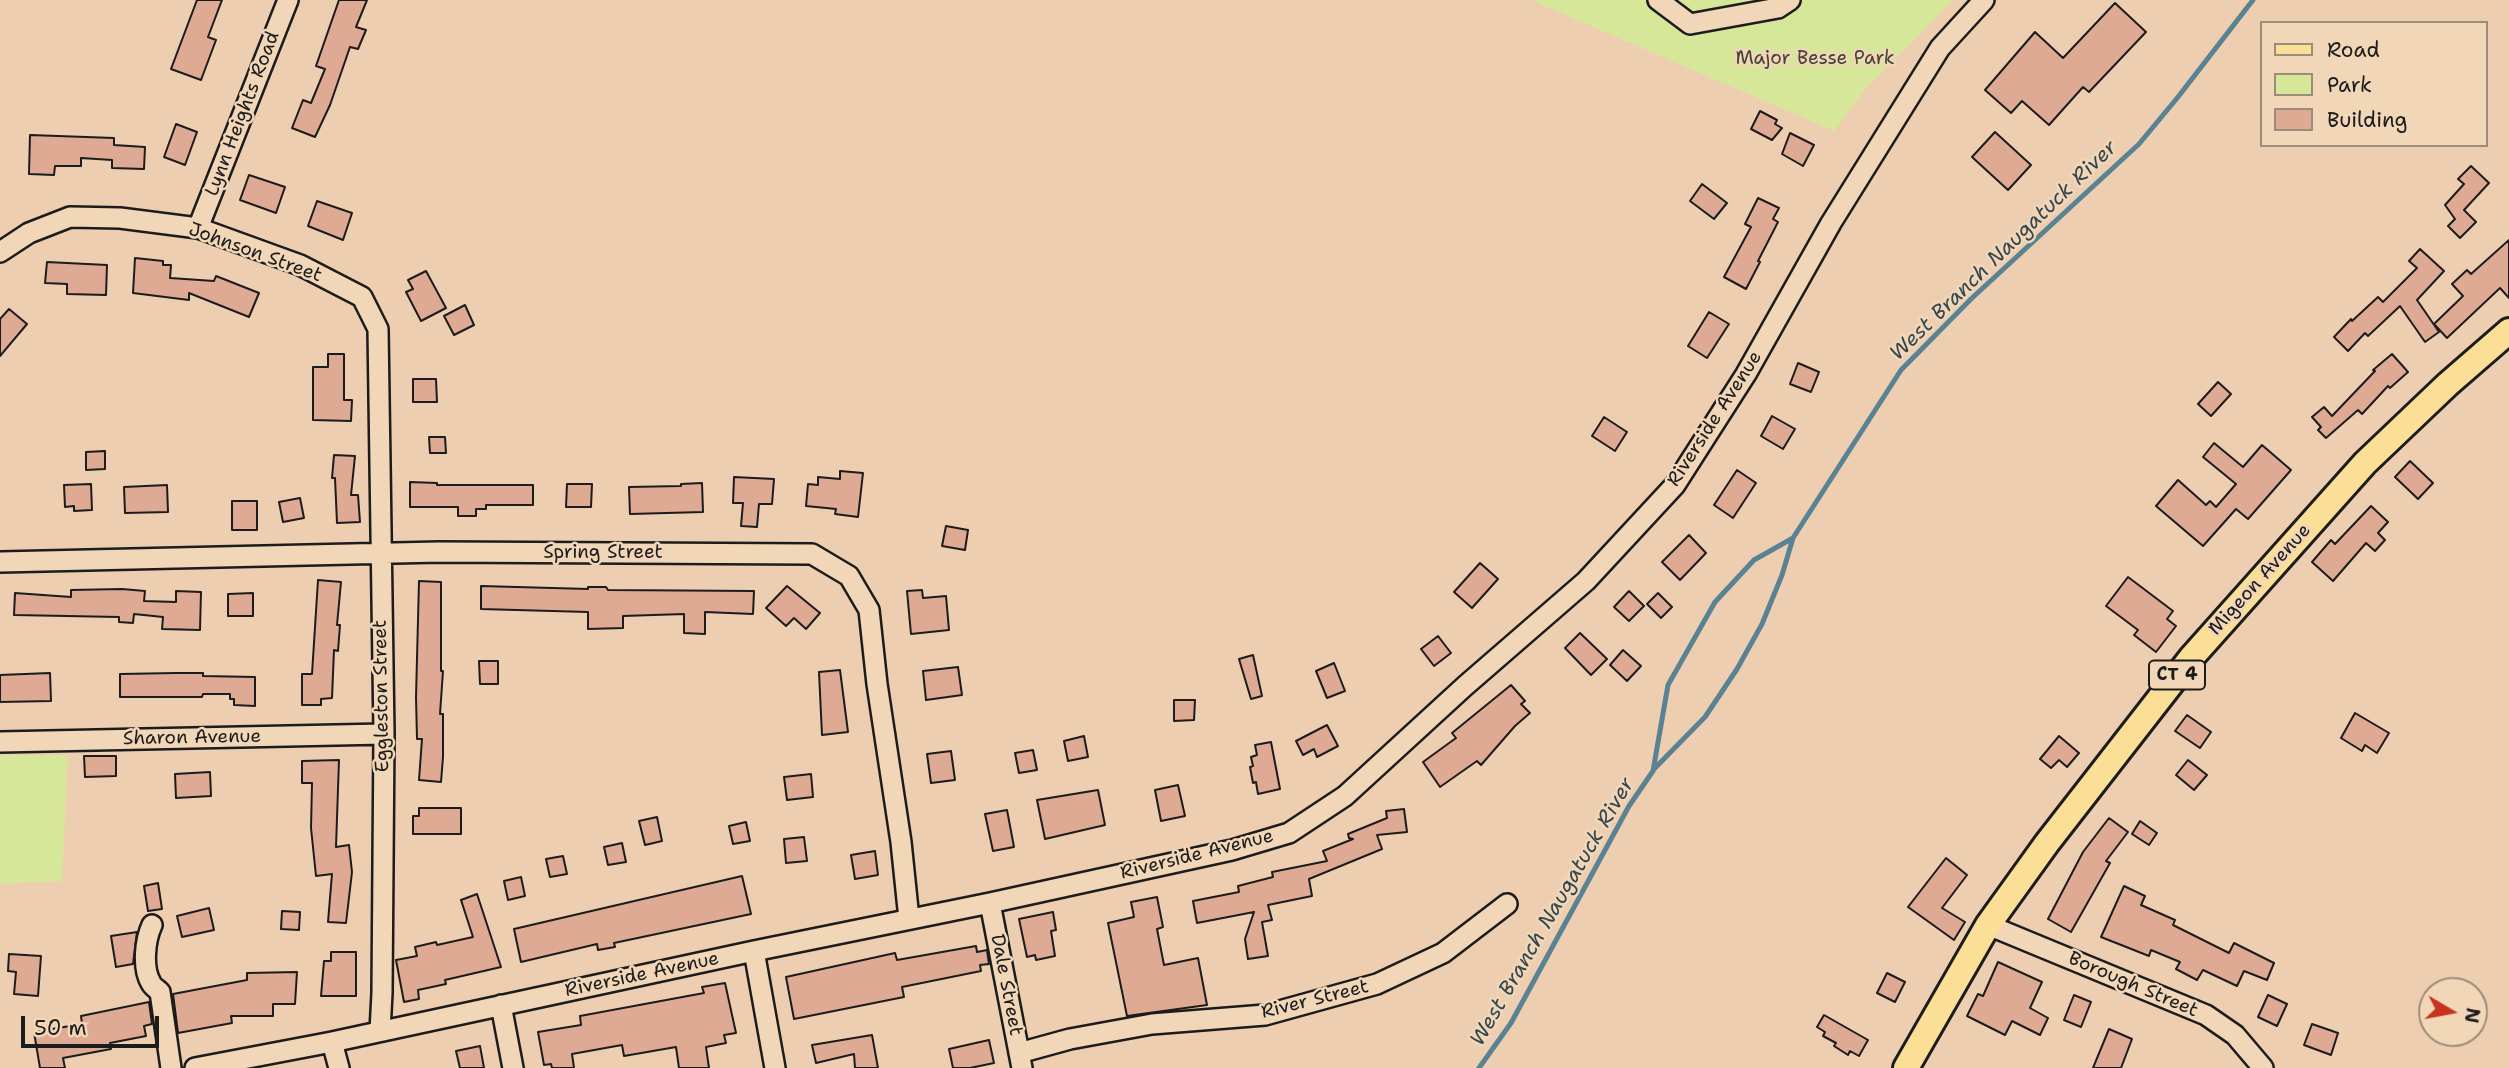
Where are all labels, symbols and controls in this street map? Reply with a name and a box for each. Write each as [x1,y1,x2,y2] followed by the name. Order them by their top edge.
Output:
[2260,21,2488,147] legend
[201,28,285,200] street label: Lynn Heights Road
[2327,36,2380,64] text: Road
[1735,48,1895,70] park label: Major Besse Park
[2327,71,2372,99] text: Park
[2327,106,2407,134] text: Building
[1885,136,2123,366] water label: West Branch Naugatuck River
[185,218,325,288] street label: Johnson Street
[1663,347,1767,491] street label: Riverside Avenue
[2204,520,2316,640] street label: Migeon Avenue
[543,542,663,564] street label: Spring Street
[369,620,395,772] street label: Eggleston Street
[2149,660,2205,690] road number: CT 4
[123,725,261,751] street label: Sharon Avenue
[1466,773,1640,1051] water label: West Branch Naugatuck River
[1118,825,1276,885] street label: Riverside Avenue
[985,932,1027,1038] street label: Dale Street
[2065,947,2201,1023] street label: Borough Street
[563,948,721,1002] street label: Riverside Avenue
[1259,976,1371,1024] street label: River Street
[2418,977,2488,1047] north arrow
[24,1002,163,1046] scale bar
[2459,1006,2486,1025] text: N
[34,1014,87,1042] text: 50 m

